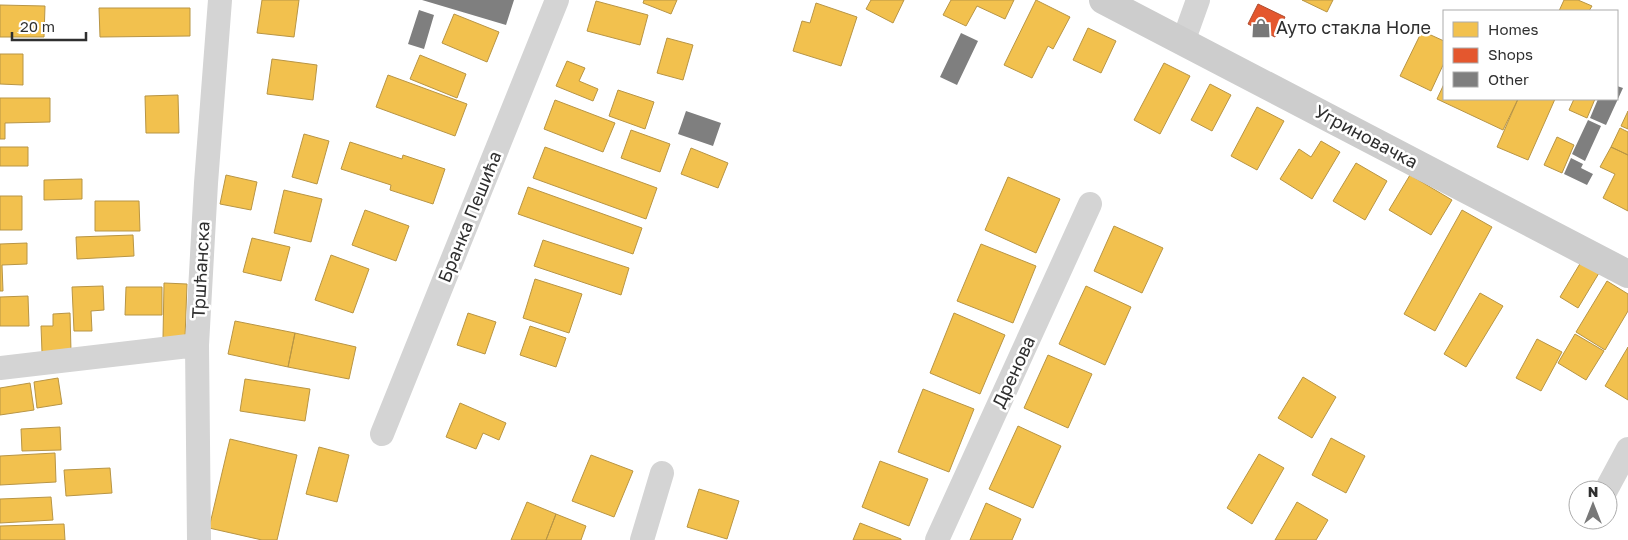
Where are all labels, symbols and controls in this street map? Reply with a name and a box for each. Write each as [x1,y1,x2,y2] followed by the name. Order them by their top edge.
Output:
[12,10,86,42] scale bar
[1443,10,1618,100] legend
[1276,16,1431,38] place label: Ауто стакла Ноле
[20,17,55,35] text: 20 m
[1250,17,1272,39] shop icon: Ауто стакла Ноле
[1488,20,1538,38] text: Homes
[1488,45,1533,63] text: Shops
[1488,70,1529,88] text: Other
[1311,100,1422,173] street label: Угриновачка
[433,148,505,286] street label: Бранка Пешића
[186,221,214,319] street label: Тршћанска
[987,332,1039,411] street label: Дренова
[1568,480,1618,530] north arrow
[1588,483,1598,500] text: N

